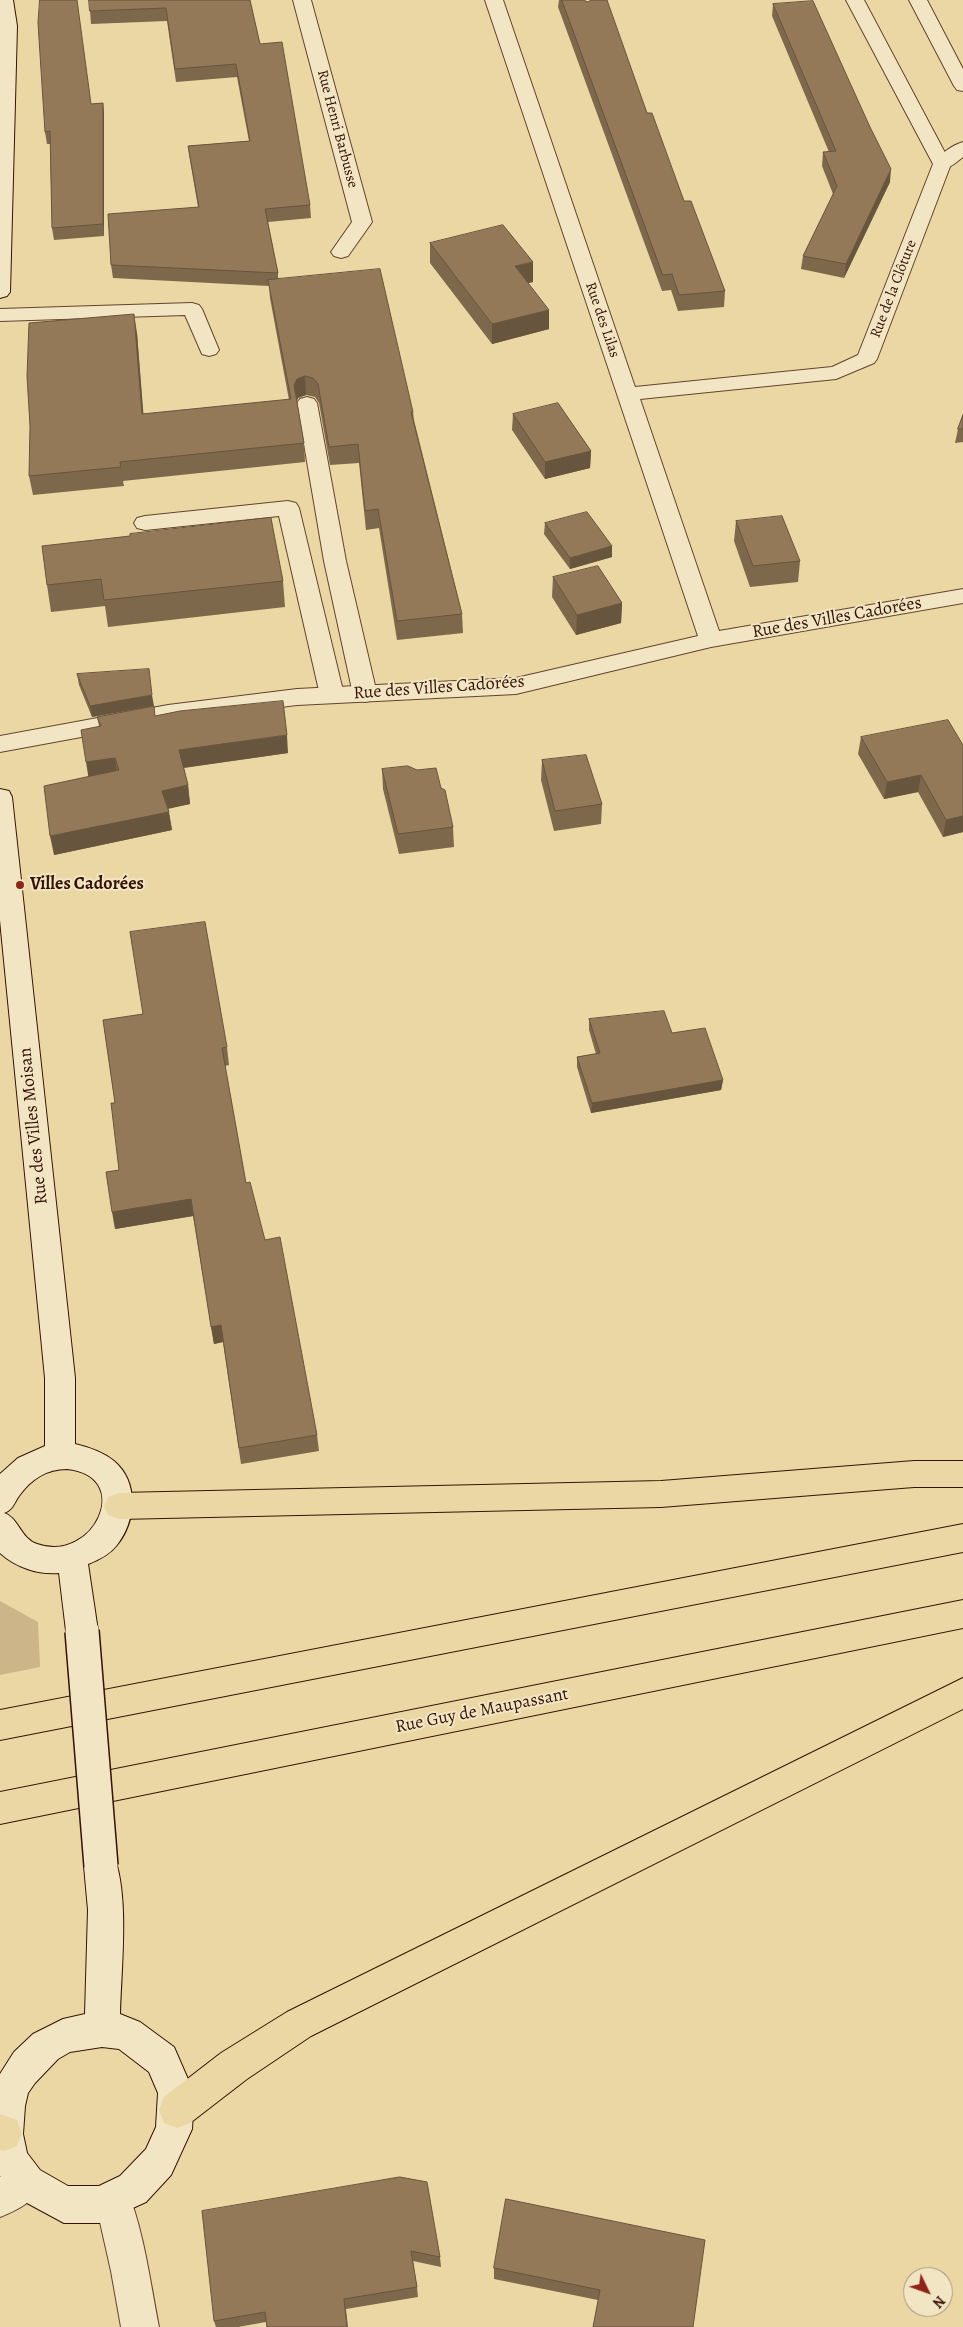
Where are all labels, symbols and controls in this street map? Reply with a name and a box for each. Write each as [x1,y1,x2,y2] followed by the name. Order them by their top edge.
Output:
[313,68,361,190] street label: Rue Henri Barbusse
[867,237,921,341] street label: Rue de la Clôture
[581,280,623,360] street label: Rue des Lilas
[751,592,923,644] street label: Rue des Villes Cadorées
[353,671,525,705] street label: Rue des Villes Cadorées
[30,874,144,896] place label: Villes Cadorées
[14,879,26,891] marker: Villes Cadorées
[15,1046,53,1206] street label: Rue des Villes Moisan
[394,1684,570,1738] street label: Rue Guy de Maupassant
[903,2267,953,2317] north arrow
[928,2292,949,2312] text: N

